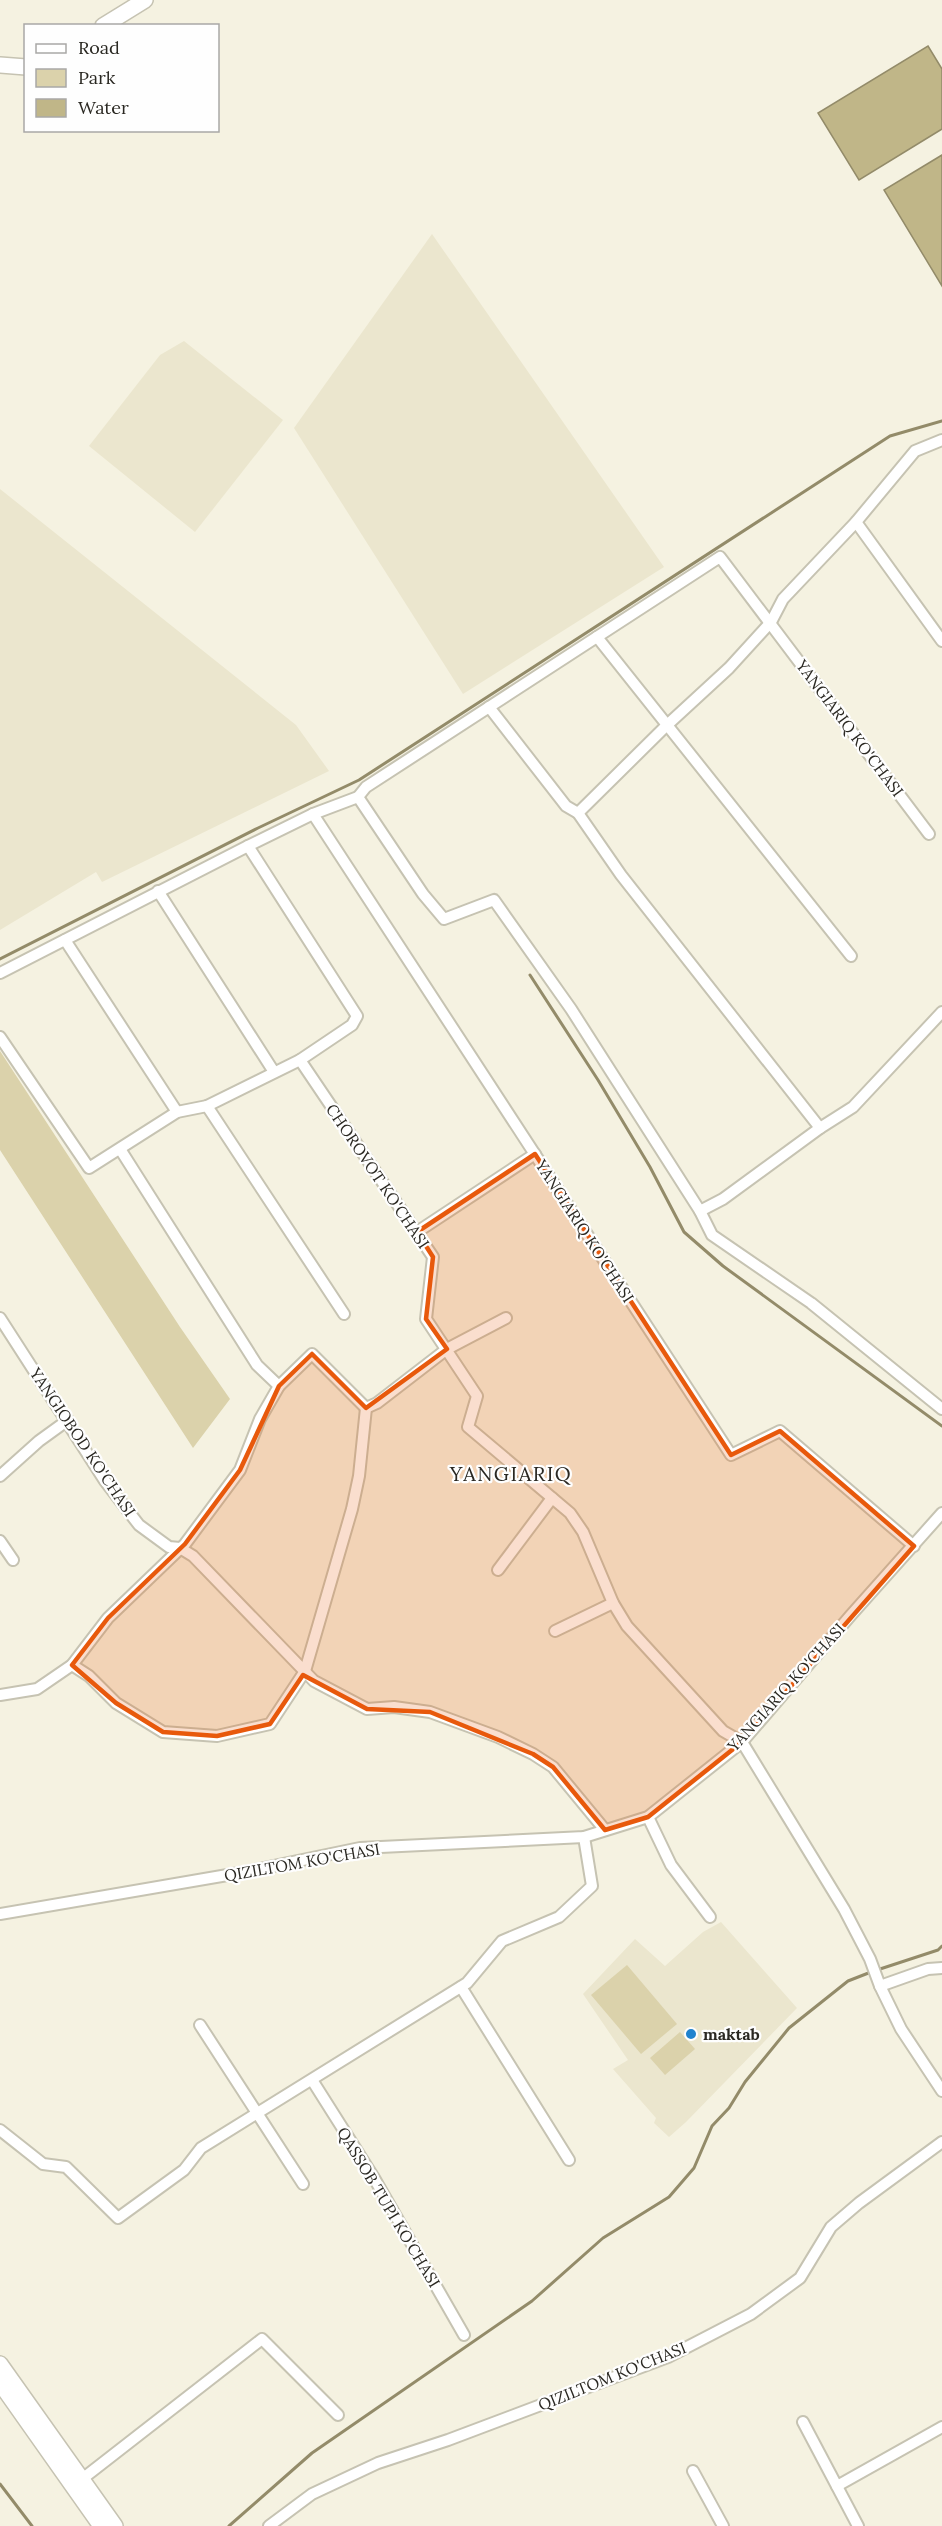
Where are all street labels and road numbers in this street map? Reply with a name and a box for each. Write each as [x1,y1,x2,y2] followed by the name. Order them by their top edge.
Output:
[791,655,908,800] street label: YANGIARIQ KO'CHASI
[322,1100,434,1252] street label: CHOROVOT KO'CHASI
[531,1155,639,1306] street label: YANGIARIQ KO'CHASI
[25,1363,140,1520] street label: YANGIOBOD KO'CHASI
[722,1619,849,1756] street label: YANGIARIQ KO'CHASI
[223,1838,381,1886] street label: QIZILTOM KO'CHASI
[333,2123,445,2291] street label: QASSOB TUPI KO'CHASI
[535,2337,689,2415] street label: QIZILTOM KO'CHASI

